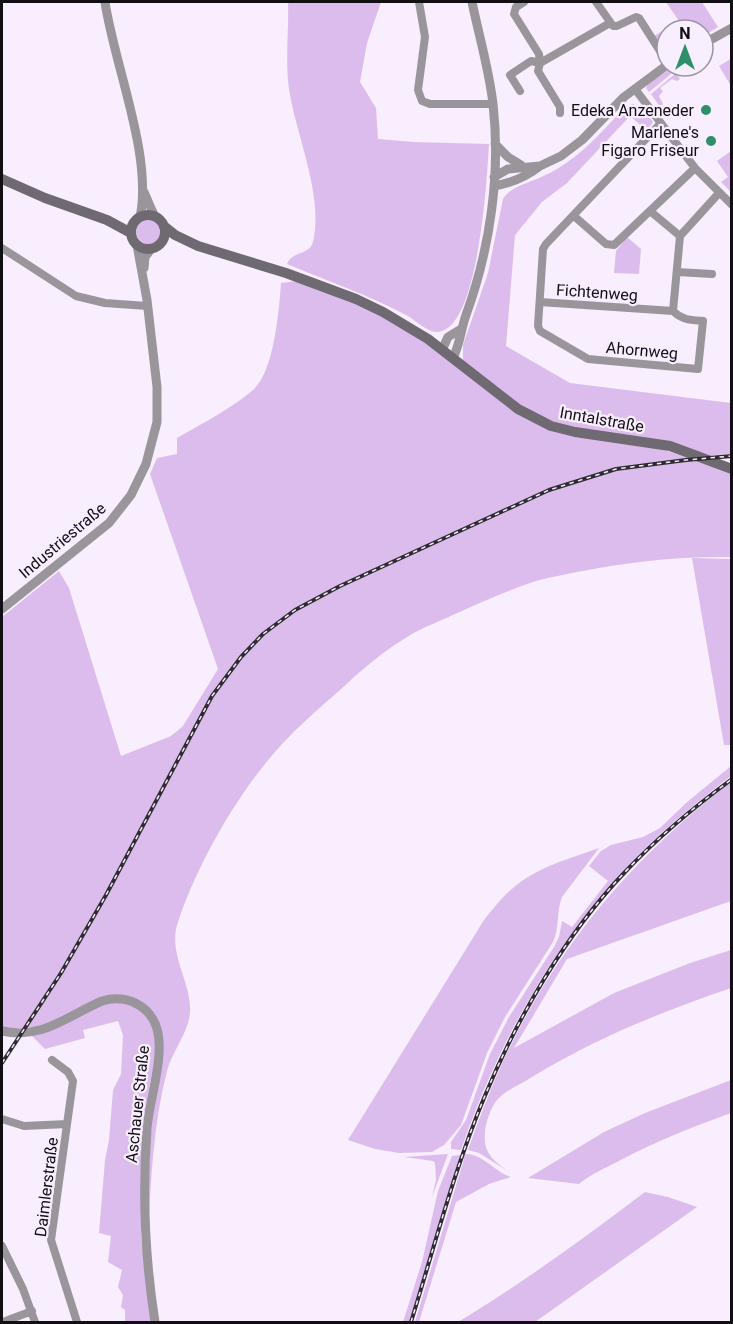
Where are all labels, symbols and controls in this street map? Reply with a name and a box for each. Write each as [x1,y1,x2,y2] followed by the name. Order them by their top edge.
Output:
[655,18,715,78] north arrow
[679,24,691,43] text: N
[571,101,695,120] place label: Edeka Anzeneder
[699,103,713,117] marker: Edeka Anzeneder
[601,123,700,160] place label: Marlene's Figaro Friseur
[704,134,718,148] marker: Marlene's Figaro Friseur
[555,280,639,305] street label: Fichtenweg
[605,338,679,363] street label: Ahornweg
[558,403,645,436] street label: Inntalstraße
[15,499,110,582] street label: Industriestraße
[122,1044,153,1164] street label: Aschauer Straße
[31,1136,62,1238] street label: Daimlerstraße

